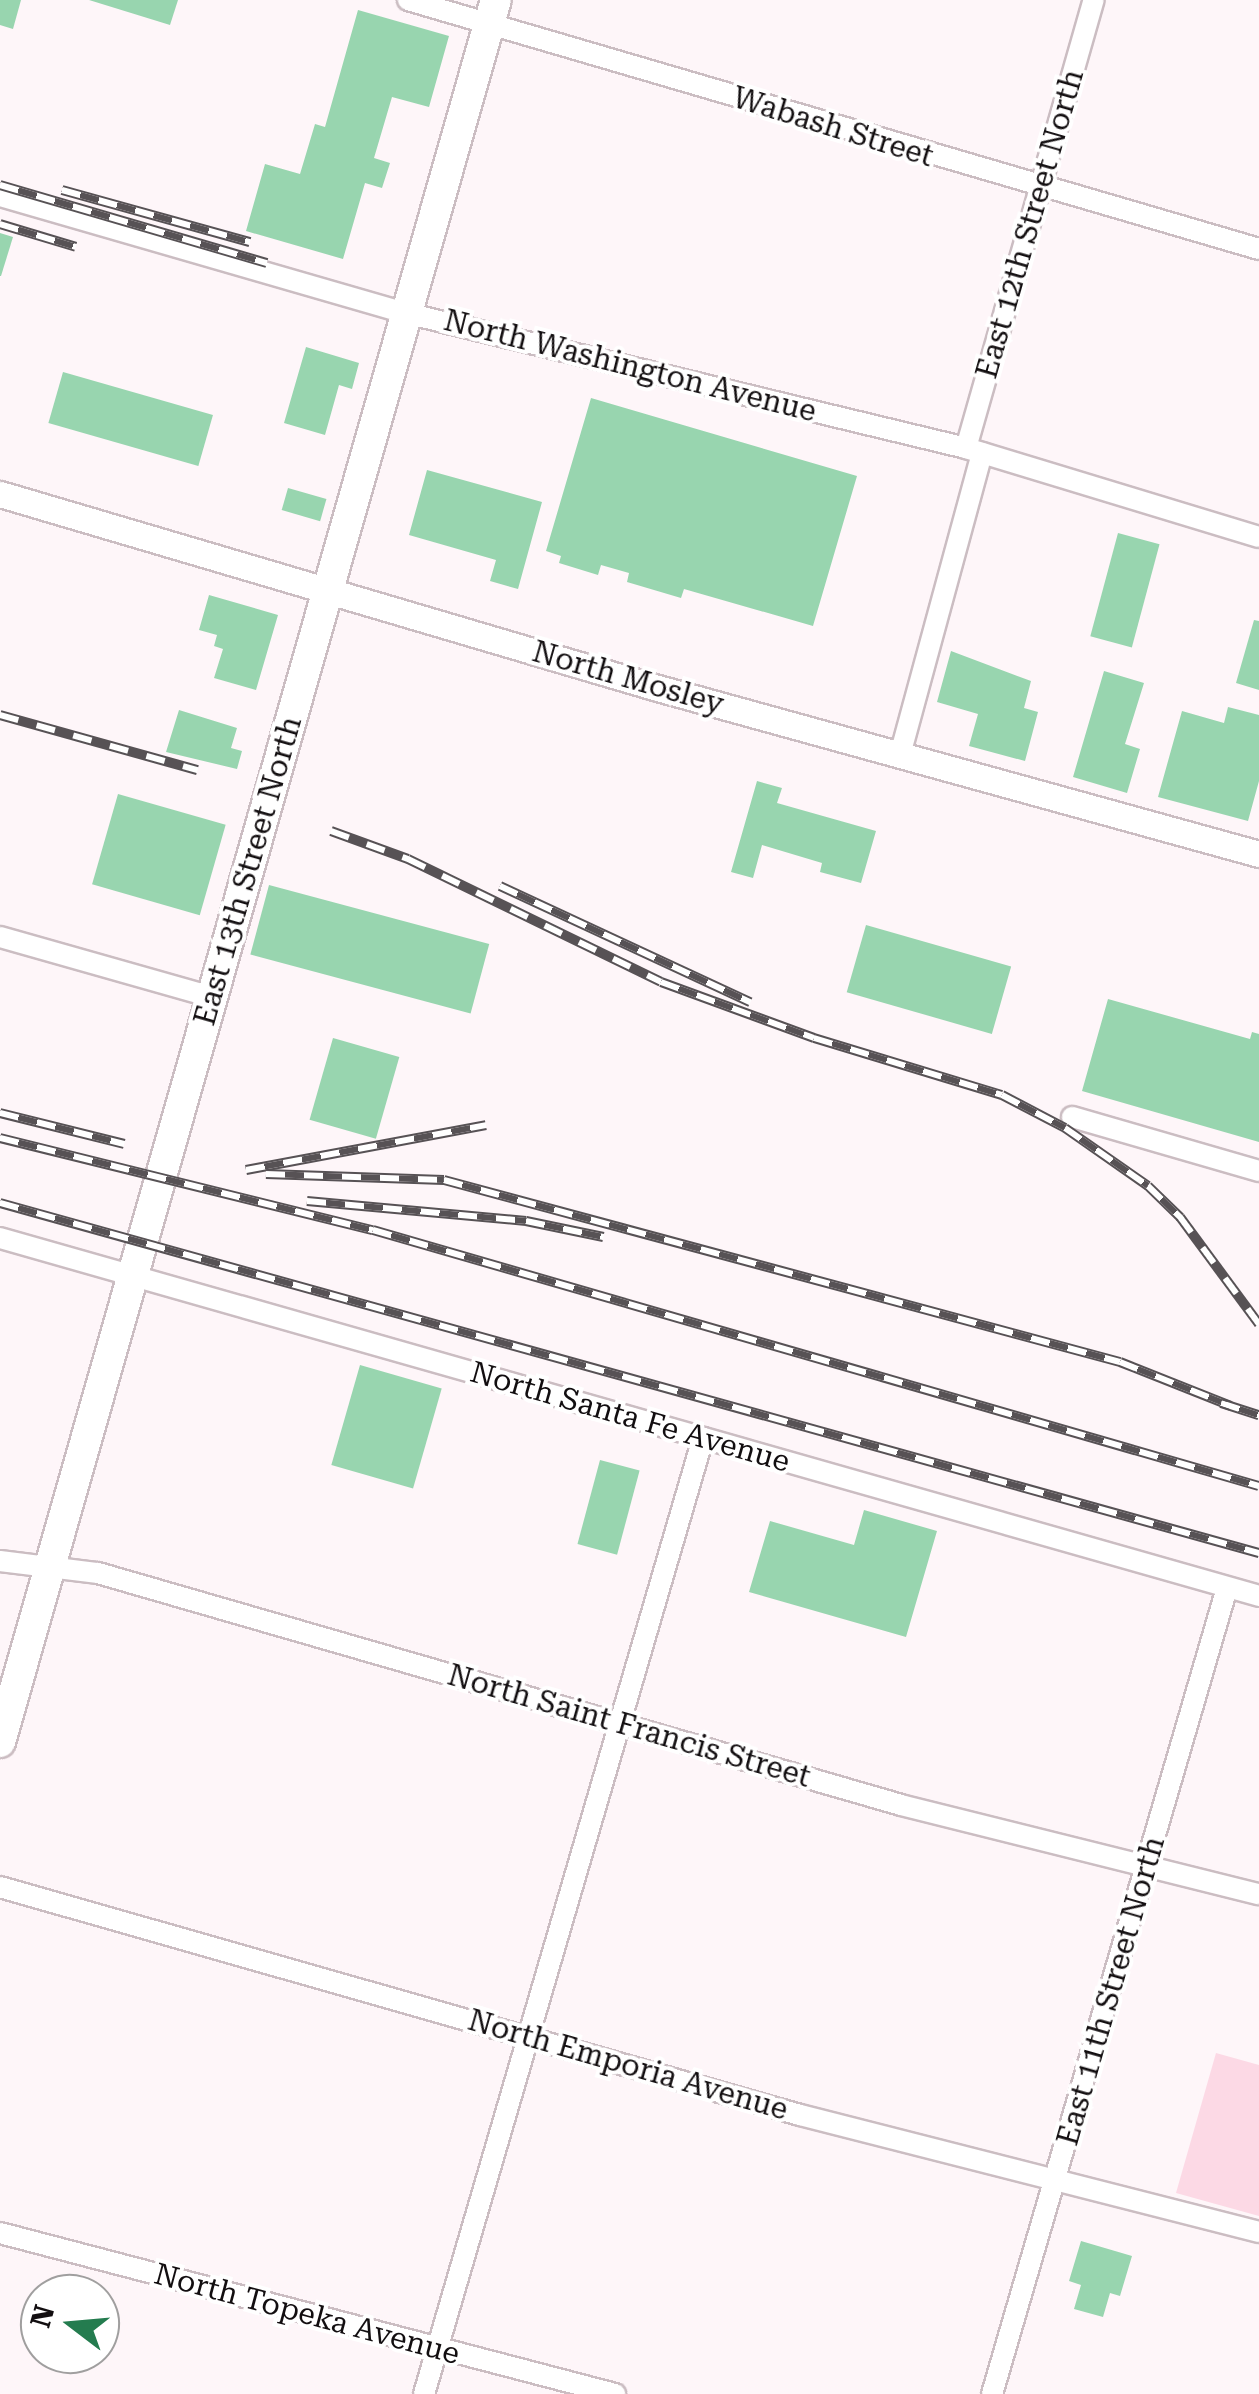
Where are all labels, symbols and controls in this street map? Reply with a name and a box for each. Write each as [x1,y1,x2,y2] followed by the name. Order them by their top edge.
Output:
[969,65,1091,383] street label: East 12th Street North
[728,79,938,175] street label: Wabash Street
[440,302,820,430] street label: North Washington Avenue
[528,634,728,722] street label: North Mosley
[187,712,309,1030] street label: East 13th Street North
[466,1354,794,1480] street label: North Santa Fe Avenue
[444,1657,814,1795] street label: North Saint Francis Street
[1050,1832,1172,2150] street label: East 11th Street North
[464,2002,792,2128] street label: North Emporia Avenue
[150,2256,464,2372] street label: North Topeka Avenue
[20,2274,120,2374] north arrow
[24,2301,61,2331] text: N

